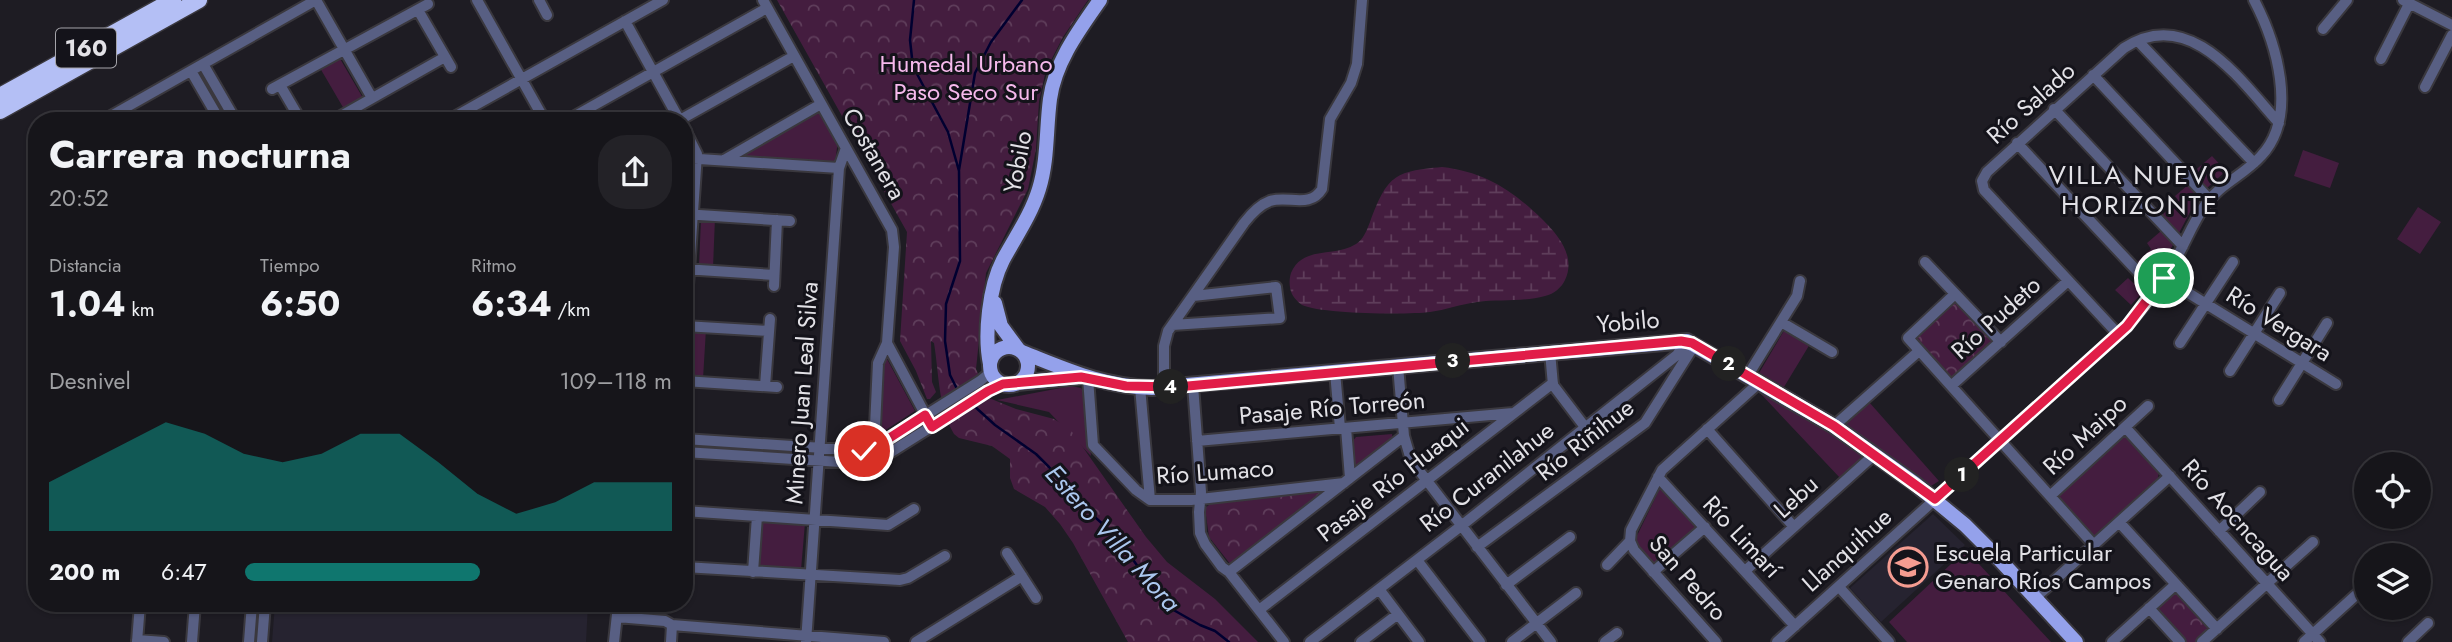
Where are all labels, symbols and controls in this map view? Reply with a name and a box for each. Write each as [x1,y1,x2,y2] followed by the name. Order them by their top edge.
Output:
[56,28,116,68] road number: 160
[880,46,1052,109] park label: Humedal Urbano Paso Seco Sur
[1979,53,2083,152] street label: Río Salado
[834,101,915,206] street label: Costanera
[49,127,351,182] text: Carrera nocturna
[994,128,1041,196] street label: Yobilo
[598,135,672,209] button: share
[2049,156,2231,224] district label: VILLA NUEVO HORIZONTE
[49,181,109,215] text: 20:52
[2134,248,2194,308] pin
[49,252,121,279] text: Distancia
[260,252,320,279] text: Tiempo
[471,252,516,279] text: Ritmo
[2145,259,2183,297] icon: arrive
[1943,268,2048,367] street label: Río Pudeto
[2219,277,2339,370] street label: Río Vergara
[49,279,126,329] text: 1.04
[260,279,340,329] text: 6:50
[471,279,552,329] text: 6:34
[776,281,827,505] street label: Minero Juan Leal Silva
[126,296,155,323] text: km
[552,296,591,323] text: /km
[1595,301,1661,342] street label: Yobilo
[1436,344,1470,378] pin: 3
[1712,346,1746,382] pin: 2
[1447,347,1458,374] text: 3
[1722,350,1735,377] text: 2
[49,364,131,398] text: Desnivel
[559,364,672,398] text: 109–118 m
[1154,370,1188,404] pin: 4
[1164,373,1177,400] text: 4
[1237,382,1427,433] street label: Pasaje Río Torreón
[2035,386,2135,483] street label: Río Maipo
[1528,390,1641,489] street label: Río Riñihue
[1309,409,1476,550] street label: Pasaje Río Huaqui
[1412,413,1561,540] street label: Río Curanilahue
[834,421,894,481] pin
[845,432,883,470] icon: check
[1155,450,1275,493] street label: Río Lumaco
[2174,451,2303,589] street label: Río Aocncagua
[2354,452,2431,620] map controls
[2354,452,2431,529] button: locate
[1036,456,1190,621] water label: Estero Villa Mora
[1944,458,1980,492] pin: 1
[1957,461,1966,488] text: 1
[1766,467,1826,526] street label: Lebu
[1695,488,1790,586] street label: Río Limarí
[1794,500,1899,600] street label: Llanquihue
[1641,527,1736,628] street label: San Pedro
[1935,535,2151,598] place label: Escuela Particular Genaro Ríos Campos
[2354,543,2431,620] button: layers
[1887,546,1929,588] school or university icon: Escuela Particular Genaro Ríos Campos
[49,555,120,589] text: 200 m
[161,555,207,589] text: 6:47

